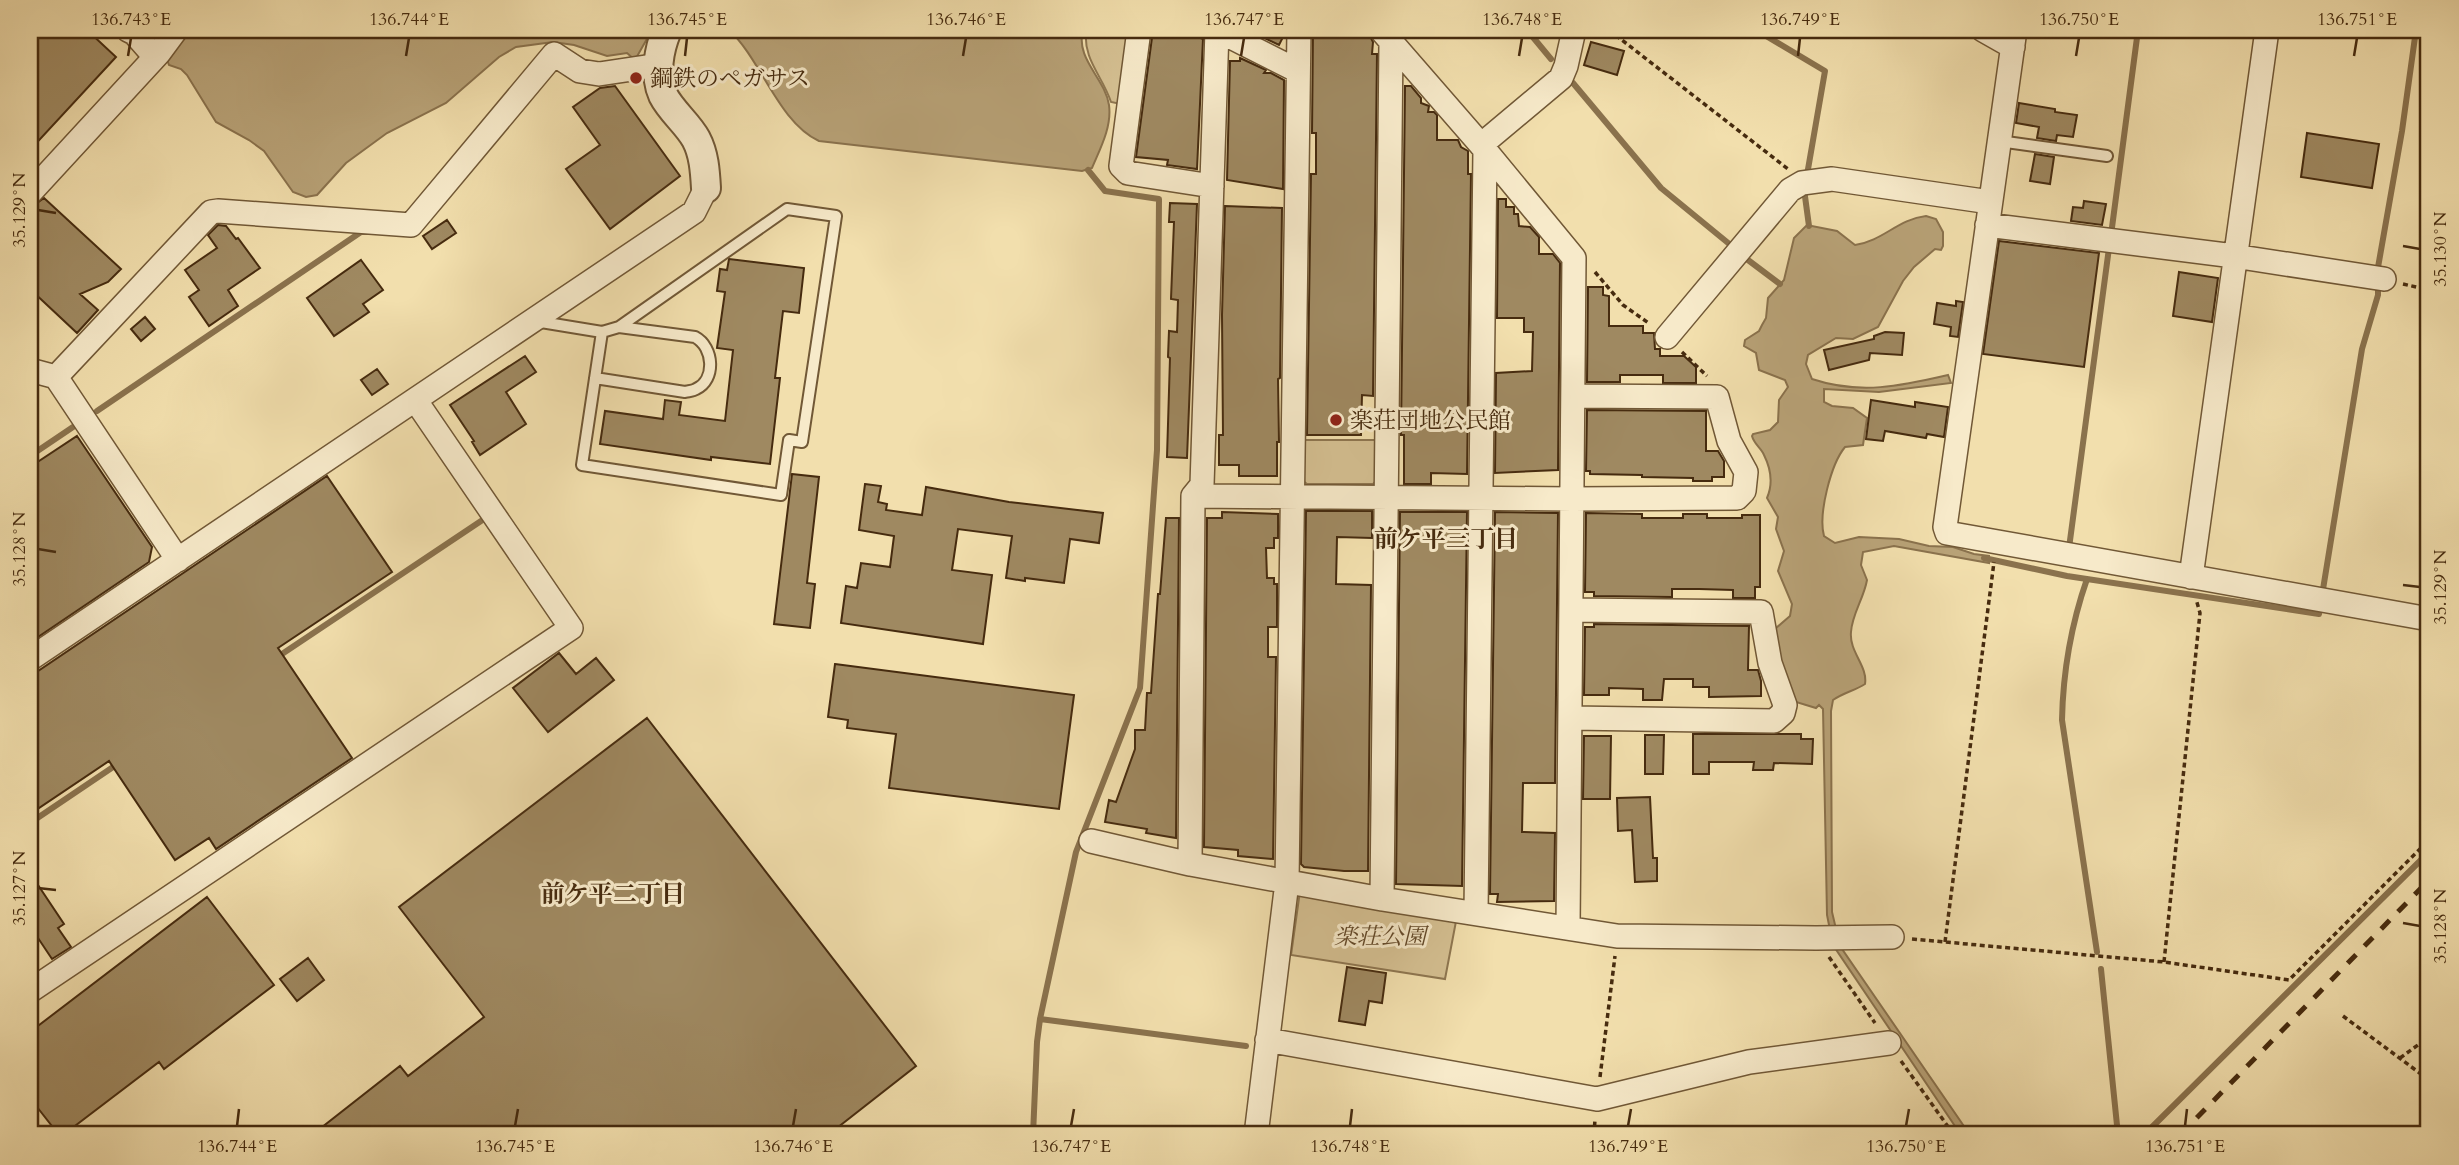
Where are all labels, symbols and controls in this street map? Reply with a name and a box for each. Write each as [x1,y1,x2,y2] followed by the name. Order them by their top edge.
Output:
[91,7,171,32] text: 136.743°E
[369,7,449,32] text: 136.744°E
[647,7,727,32] text: 136.745°E
[926,7,1006,32] text: 136.746°E
[1204,7,1284,32] text: 136.747°E
[1482,7,1562,32] text: 136.748°E
[1760,7,1840,32] text: 136.749°E
[2039,7,2119,32] text: 136.750°E
[2317,7,2397,32] text: 136.751°E
[650,63,810,94] place label: 鋼鉄のペガサス
[628,70,644,86] marker: 鋼鉄のペガサス
[7,172,32,248] text: 35.129°N
[2428,211,2453,287] text: 35.130°N
[1350,405,1511,436] place label: 楽荘団地公民館
[1328,412,1344,428] marker: 楽荘団地公民館
[7,511,32,587] text: 35.128°N
[1374,523,1518,556] district label: 前ケ平三丁目
[2428,549,2453,625] text: 35.129°N
[7,850,32,926] text: 35.127°N
[541,878,685,911] district label: 前ケ平二丁目
[2428,888,2453,964] text: 35.128°N
[1334,921,1430,952] park label: 楽荘公園
[197,1134,277,1159] text: 136.744°E
[475,1134,555,1159] text: 136.745°E
[753,1134,833,1159] text: 136.746°E
[1031,1134,1111,1159] text: 136.747°E
[1310,1134,1390,1159] text: 136.748°E
[1588,1134,1668,1159] text: 136.749°E
[1866,1134,1946,1159] text: 136.750°E
[2145,1134,2225,1159] text: 136.751°E

